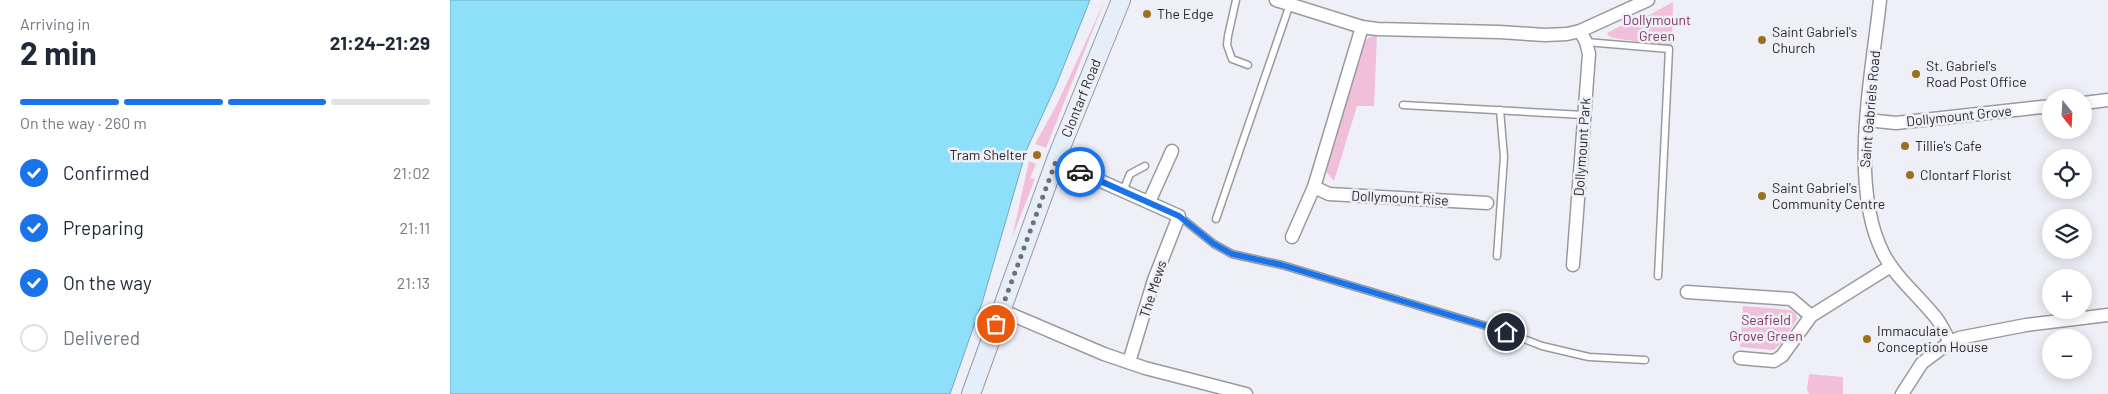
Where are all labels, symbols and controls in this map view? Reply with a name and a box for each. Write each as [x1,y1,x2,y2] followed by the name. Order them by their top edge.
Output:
[1157,5,1214,22] place label: The Edge
[1141,8,1153,20] marker: The Edge
[1623,11,1691,44] park label: Dollymount Green
[20,14,90,33] text: Arriving in
[1772,23,1857,56] place label: Saint Gabriel's Church
[330,31,430,54] text: 21:24–21:29
[20,33,97,71] text: 2 min
[1756,34,1768,46] marker: Saint Gabriel's Church
[1856,50,1883,168] street label: Saint Gabriels Road
[1057,56,1104,140] street label: Clontarf Road
[1926,57,2027,90] place label: St. Gabriel's Road Post Office
[1910,68,1922,80] marker: St. Gabriel's Road Post Office
[2042,89,2092,139] north arrow
[2042,89,2092,379] map controls
[1570,97,1593,197] street label: Dollymount Park
[1905,102,2013,130] street label: Dollymount Grove
[20,113,147,132] text: On the way · 260 m
[1915,137,1982,154] place label: Tillie's Cafe
[1899,140,1911,152] marker: Tillie's Cafe
[949,146,1027,163] place label: Tram Shelter
[1055,147,1105,197] courier
[1031,149,1043,161] marker: Tram Shelter
[2042,149,2092,199] button: locate
[1066,158,1094,186] icon: car
[20,159,48,187] icon: check
[63,161,150,184] text: Confirmed
[393,163,430,182] text: 21:02
[1920,166,2012,183] place label: Clontarf Florist
[1904,169,1916,181] marker: Clontarf Florist
[1772,179,1885,212] place label: Saint Gabriel's Community Centre
[1351,186,1449,209] street label: Dollymount Rise
[1756,190,1768,202] marker: Saint Gabriel's Community Centre
[2042,209,2092,259] button: layers
[20,214,48,242] icon: check
[63,216,144,239] text: Preparing
[399,218,430,237] text: 21:11
[1135,258,1170,320] street label: The Mews
[20,269,48,297] icon: check
[2042,269,2092,319] button: +
[63,271,152,294] text: On the way
[397,273,430,292] text: 21:13
[975,303,1017,345] pin
[982,310,1010,338] icon: bag
[1485,311,1527,353] pin
[1729,311,1803,344] park label: Seafield Grove Green
[1492,318,1520,346] icon: home
[1877,322,1988,355] place label: Immaculate Conception House
[63,326,140,349] text: Delivered
[2042,329,2092,379] button: −
[1861,333,1873,345] marker: Immaculate Conception House

